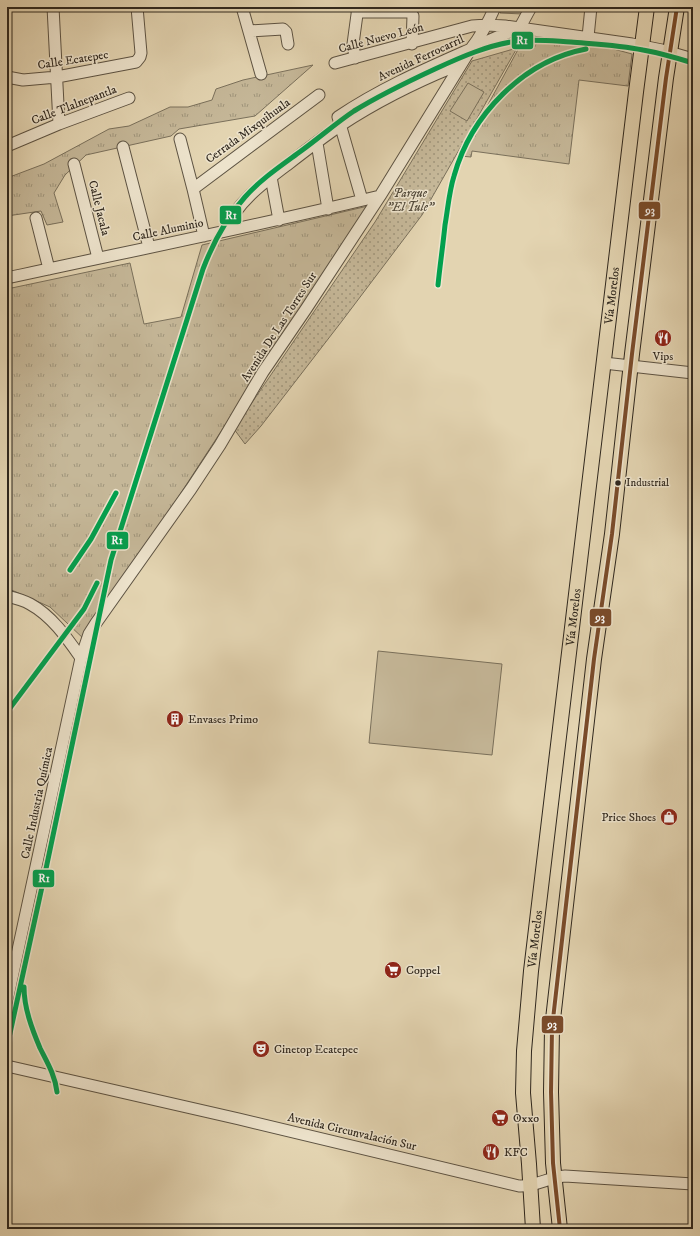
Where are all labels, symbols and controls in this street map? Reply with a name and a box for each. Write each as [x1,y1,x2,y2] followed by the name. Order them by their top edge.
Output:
[337,19,426,57] street label: Calle Nuevo León
[376,31,467,85] street label: Avenida Ferrocarril
[511,31,534,50] line badge: R1
[516,34,528,48] text: R1
[37,47,109,73] street label: Calle Ecatepec
[29,82,120,128] street label: Calle Tlalnepantla
[203,95,294,167] street label: Cerrada Mixquihuala
[85,179,113,238] street label: Calle Jacala
[387,186,436,215] park label: Parque "El Tule"
[638,201,661,220] line badge: 93
[644,204,655,218] text: 93
[219,205,242,225] line badge: R1
[225,209,237,223] text: R1
[131,215,205,245] street label: Calle Aluminio
[601,266,623,326] street label: Vía Morelos
[238,269,320,385] street label: Avenida De Las Torres Sur
[653,328,673,348] restaurant icon: Vips
[652,349,673,364] place label: Vips
[626,476,670,490] place label: Industrial
[613,478,623,488] marker: Industrial
[106,531,129,550] line badge: R1
[111,534,123,548] text: R1
[562,588,584,648] street label: Vía Morelos
[589,608,612,627] line badge: 93
[594,611,605,625] text: 93
[165,709,185,729] building icon: Envases Primo
[188,712,258,727] place label: Envases Primo
[18,745,56,860] street label: Calle Industria Química
[659,807,679,827] shop icon: Price Shoes
[601,810,656,825] place label: Price Shoes
[32,869,55,888] line badge: R1
[38,872,50,886] text: R1
[524,909,546,969] street label: Vía Morelos
[383,960,403,980] supermarket icon: Coppel
[406,963,441,978] place label: Coppel
[541,1015,564,1034] line badge: 93
[546,1018,557,1032] text: 93
[251,1039,271,1059] theatre icon: Cinetop Ecatepec
[274,1042,358,1057] place label: Cinetop Ecatepec
[490,1108,510,1128] supermarket icon: Oxxo
[286,1110,418,1154] street label: Avenida Circunvalación Sur
[513,1111,539,1126] place label: Oxxo
[481,1142,501,1162] restaurant icon: KFC
[504,1145,528,1160] place label: KFC

